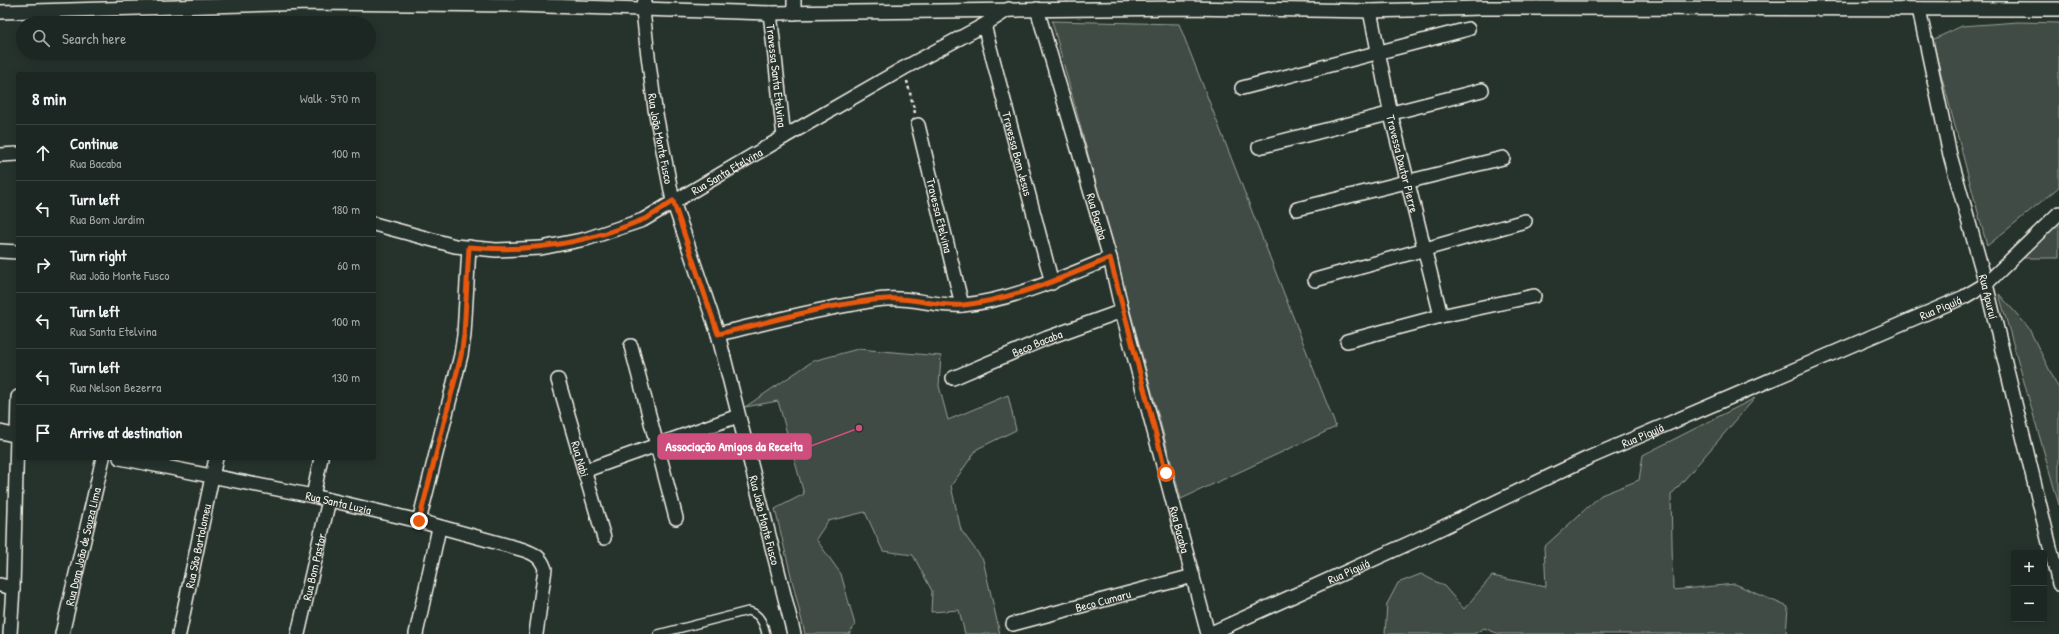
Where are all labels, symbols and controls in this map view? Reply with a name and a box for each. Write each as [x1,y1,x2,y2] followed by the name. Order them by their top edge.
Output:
[16,16,376,60] search box
[763,23,791,128] street label: Travessa Santa Etelvina
[30,27,52,49] icon: search
[62,28,126,49] text: Search here
[32,87,66,110] text: 8 min
[300,89,360,107] text: Walk · 570 m
[645,92,678,185] street label: Rua João Monte Fusco
[999,110,1037,198] street label: Travessa Bom Jesus
[1383,113,1423,214] street label: Travessa Doutor Pierre
[70,133,118,154] text: Continue
[32,142,54,164] icon: ahead
[688,143,766,199] street label: Rua Santa Etelvina
[332,144,360,162] text: 100 m
[70,154,121,172] text: Rua Bacaba
[923,176,957,255] street label: Travessa Etelvina
[70,189,120,210] text: Turn left
[1083,191,1113,242] street label: Rua Bacaba
[32,198,54,220] icon: left
[332,200,360,218] text: 180 m
[70,210,145,228] text: Rua Bom Jardim
[70,245,126,266] text: Turn right
[32,254,54,276] icon: right
[337,256,360,274] text: 60 m
[70,266,169,284] text: Rua João Monte Fusco
[1975,272,2003,321] street label: Rua Apuruí
[1917,291,1964,324] street label: Rua Piquiá
[70,301,120,322] text: Turn left
[32,310,54,332] icon: left
[332,312,360,330] text: 100 m
[70,322,157,340] text: Rua Santa Etelvina
[1009,325,1065,361] street label: Beco Bacaba
[70,357,120,378] text: Turn left
[32,366,54,388] icon: left
[332,368,360,386] text: 130 m
[70,378,161,396] text: Rua Nelson Bezerra
[1619,418,1666,451] street label: Rua Piquiá
[32,422,54,444] icon: arrive
[70,422,182,443] text: Arrive at destination
[658,434,811,459] callout: Associação Amigos da Receita
[665,437,803,456] text: Associação Amigos da Receita
[568,439,594,479] street label: Rua Nabi
[1157,464,1175,482] route start
[746,473,785,567] street label: Rua João Monte Fusco
[60,485,104,607] street label: Rua Dom João de Souza Lima
[304,486,373,518] street label: Rua Santa Luzia
[180,502,215,590] street label: Rua São Bartolomeu
[1166,504,1195,555] street label: Rua Bacaba
[410,512,428,530] route end
[298,531,330,602] street label: Rua Bom Pastor
[2011,550,2047,622] map controls
[2011,550,2047,586] button: +
[1325,554,1372,588] street label: Rua Piquiá
[1073,584,1133,616] street label: Beco Cumaru
[2011,586,2047,622] button: −

